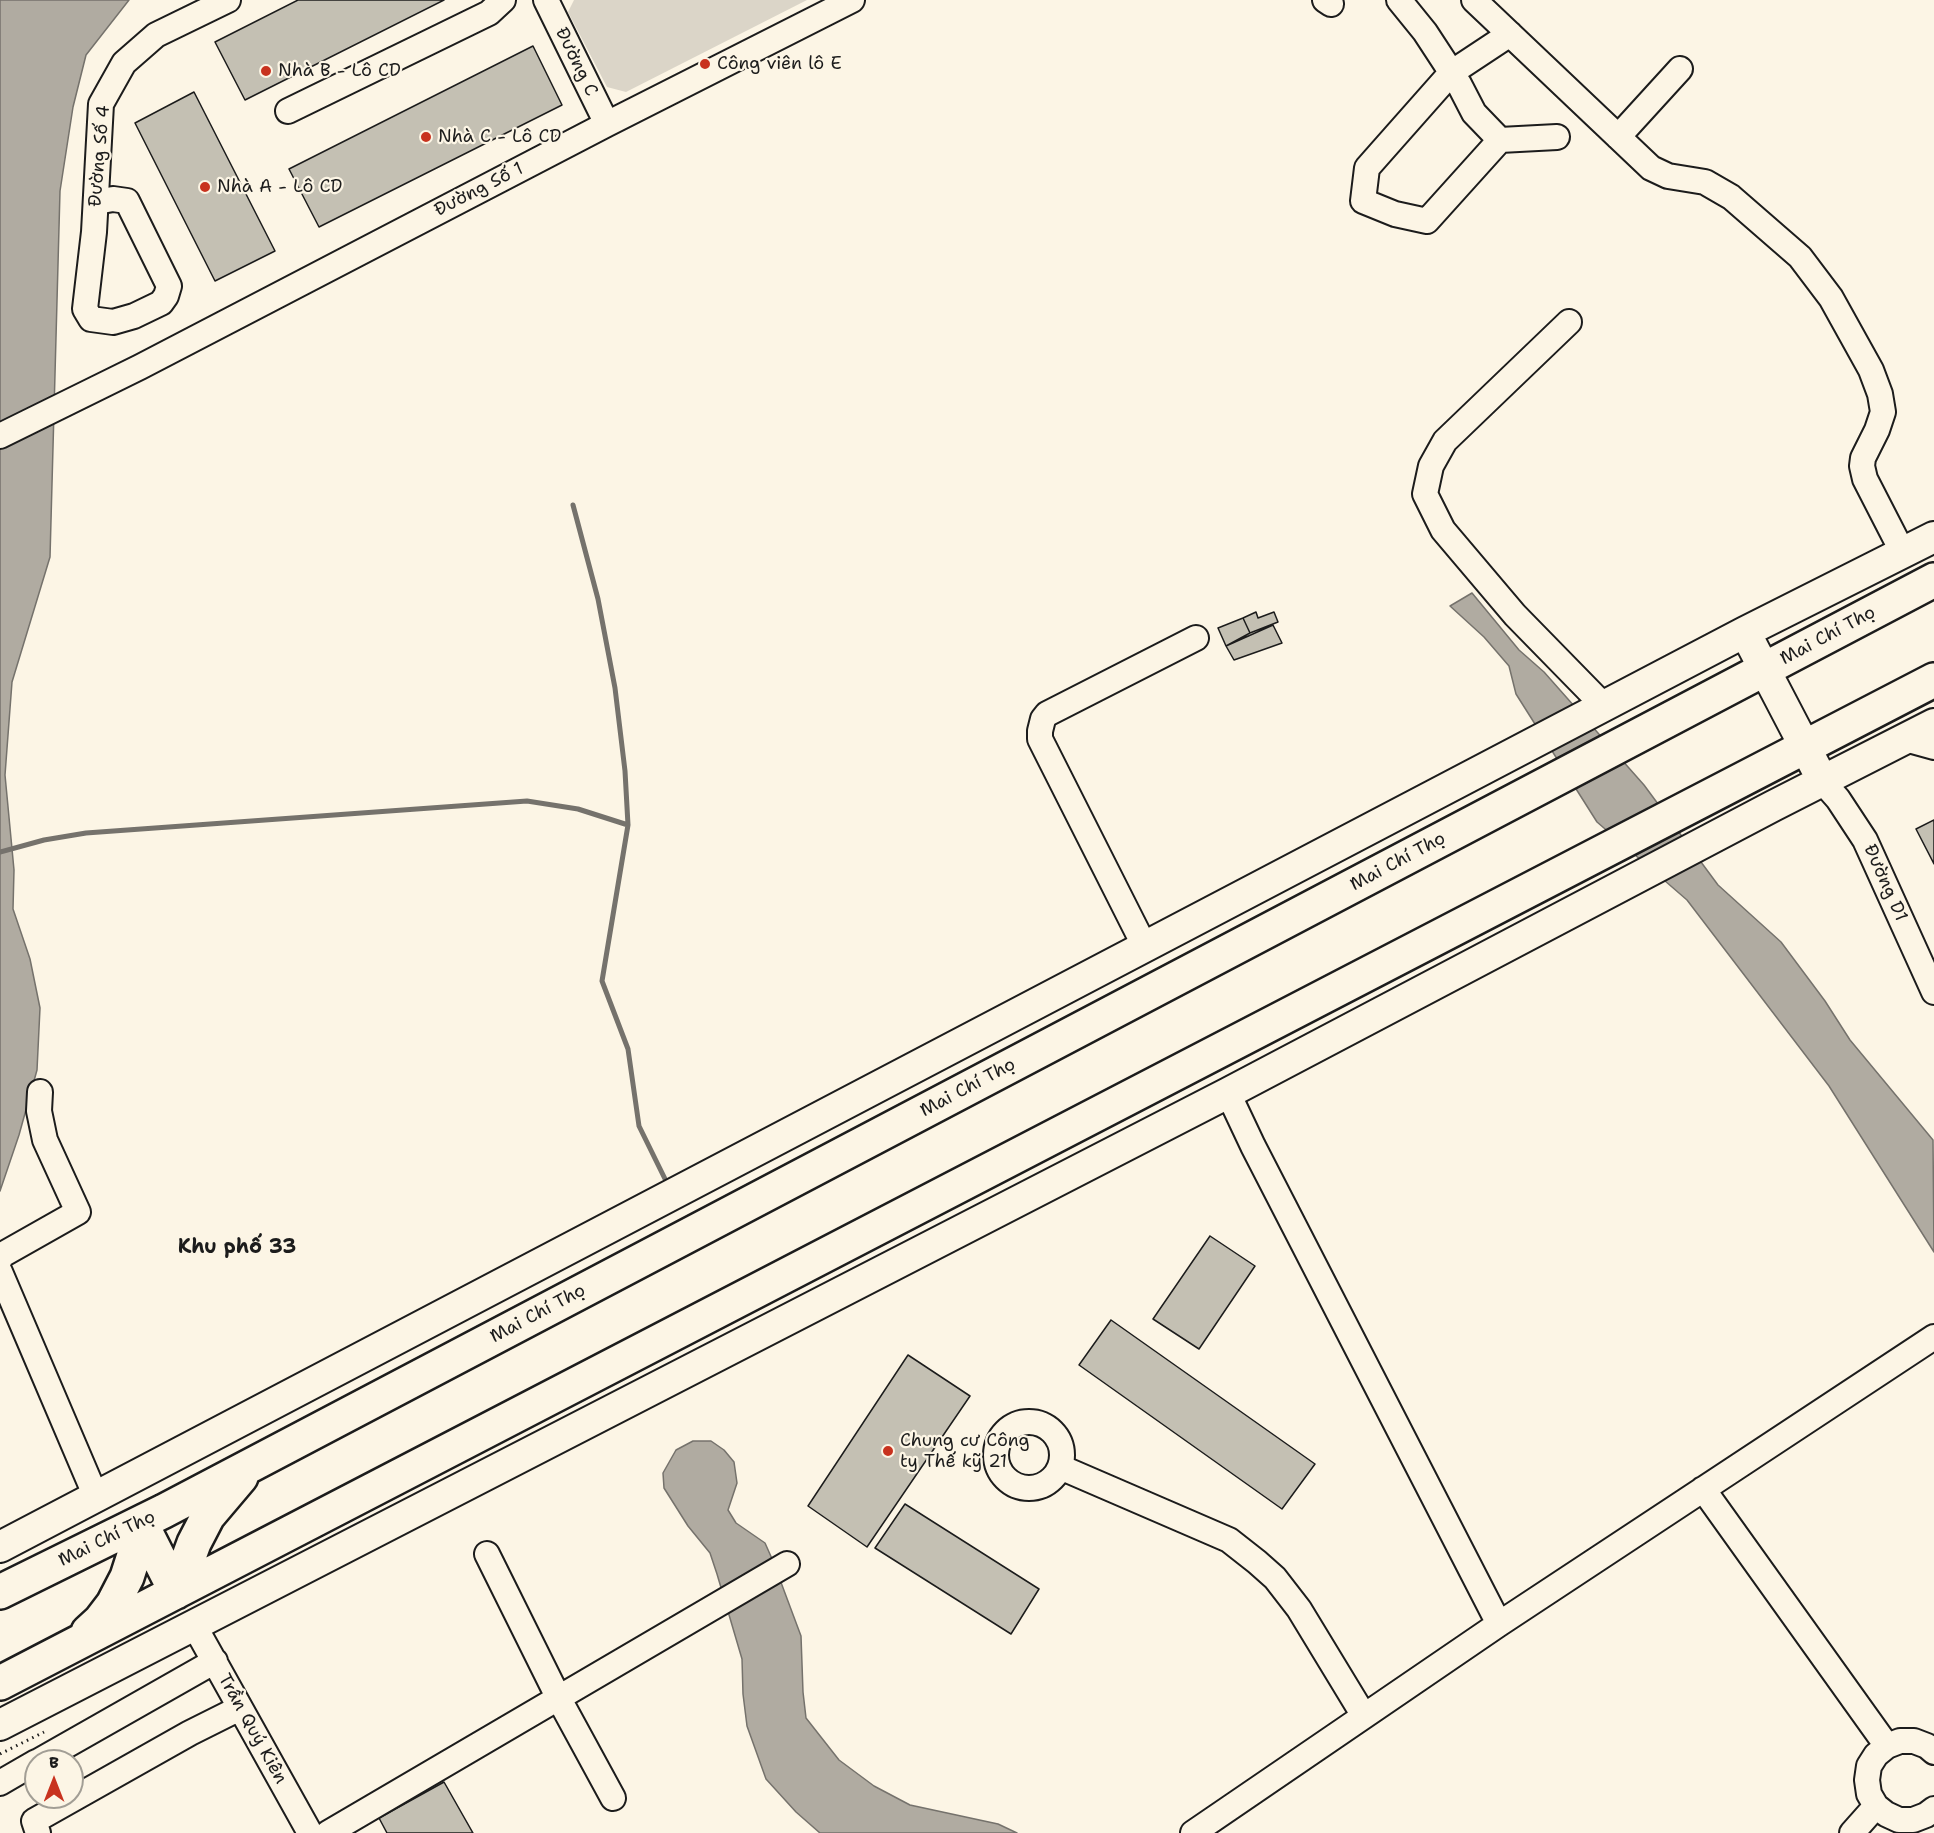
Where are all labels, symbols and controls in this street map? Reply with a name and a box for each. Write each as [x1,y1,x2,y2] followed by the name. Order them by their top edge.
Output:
[550,24,602,100] street label: Đường C
[717,53,842,75] place label: Công viên lô E
[698,57,712,71] marker: Công viên lô E
[278,60,401,82] place label: Nhà B - Lô CD
[259,64,273,78] marker: Nhà B - Lô CD
[85,104,115,208] street label: Đường Số 4
[438,126,561,148] place label: Nhà C - Lô CD
[419,130,433,144] marker: Nhà C - Lô CD
[431,158,527,222] street label: Đường Số 1
[217,176,342,198] place label: Nhà A - Lô CD
[198,180,212,194] marker: Nhà A - Lô CD
[1777,602,1879,670] street label: Mai Chí Thọ
[1347,828,1449,896] street label: Mai Chí Thọ
[1859,841,1911,925] street label: Đường D1
[917,1054,1019,1122] street label: Mai Chí Thọ
[178,1236,296,1260] district label: Khu phố 33
[487,1280,589,1348] street label: Mai Chí Thọ
[900,1430,1030,1472] place label: Chung cư Công ty Thế kỹ 21
[881,1444,895,1458] marker: Chung cư Công ty Thế kỹ 21
[55,1506,159,1572] street label: Mai Chí Thọ
[213,1670,291,1788] street label: Trần Quý Kiên
[24,1749,84,1809] north arrow
[49,1752,59,1773] text: B

